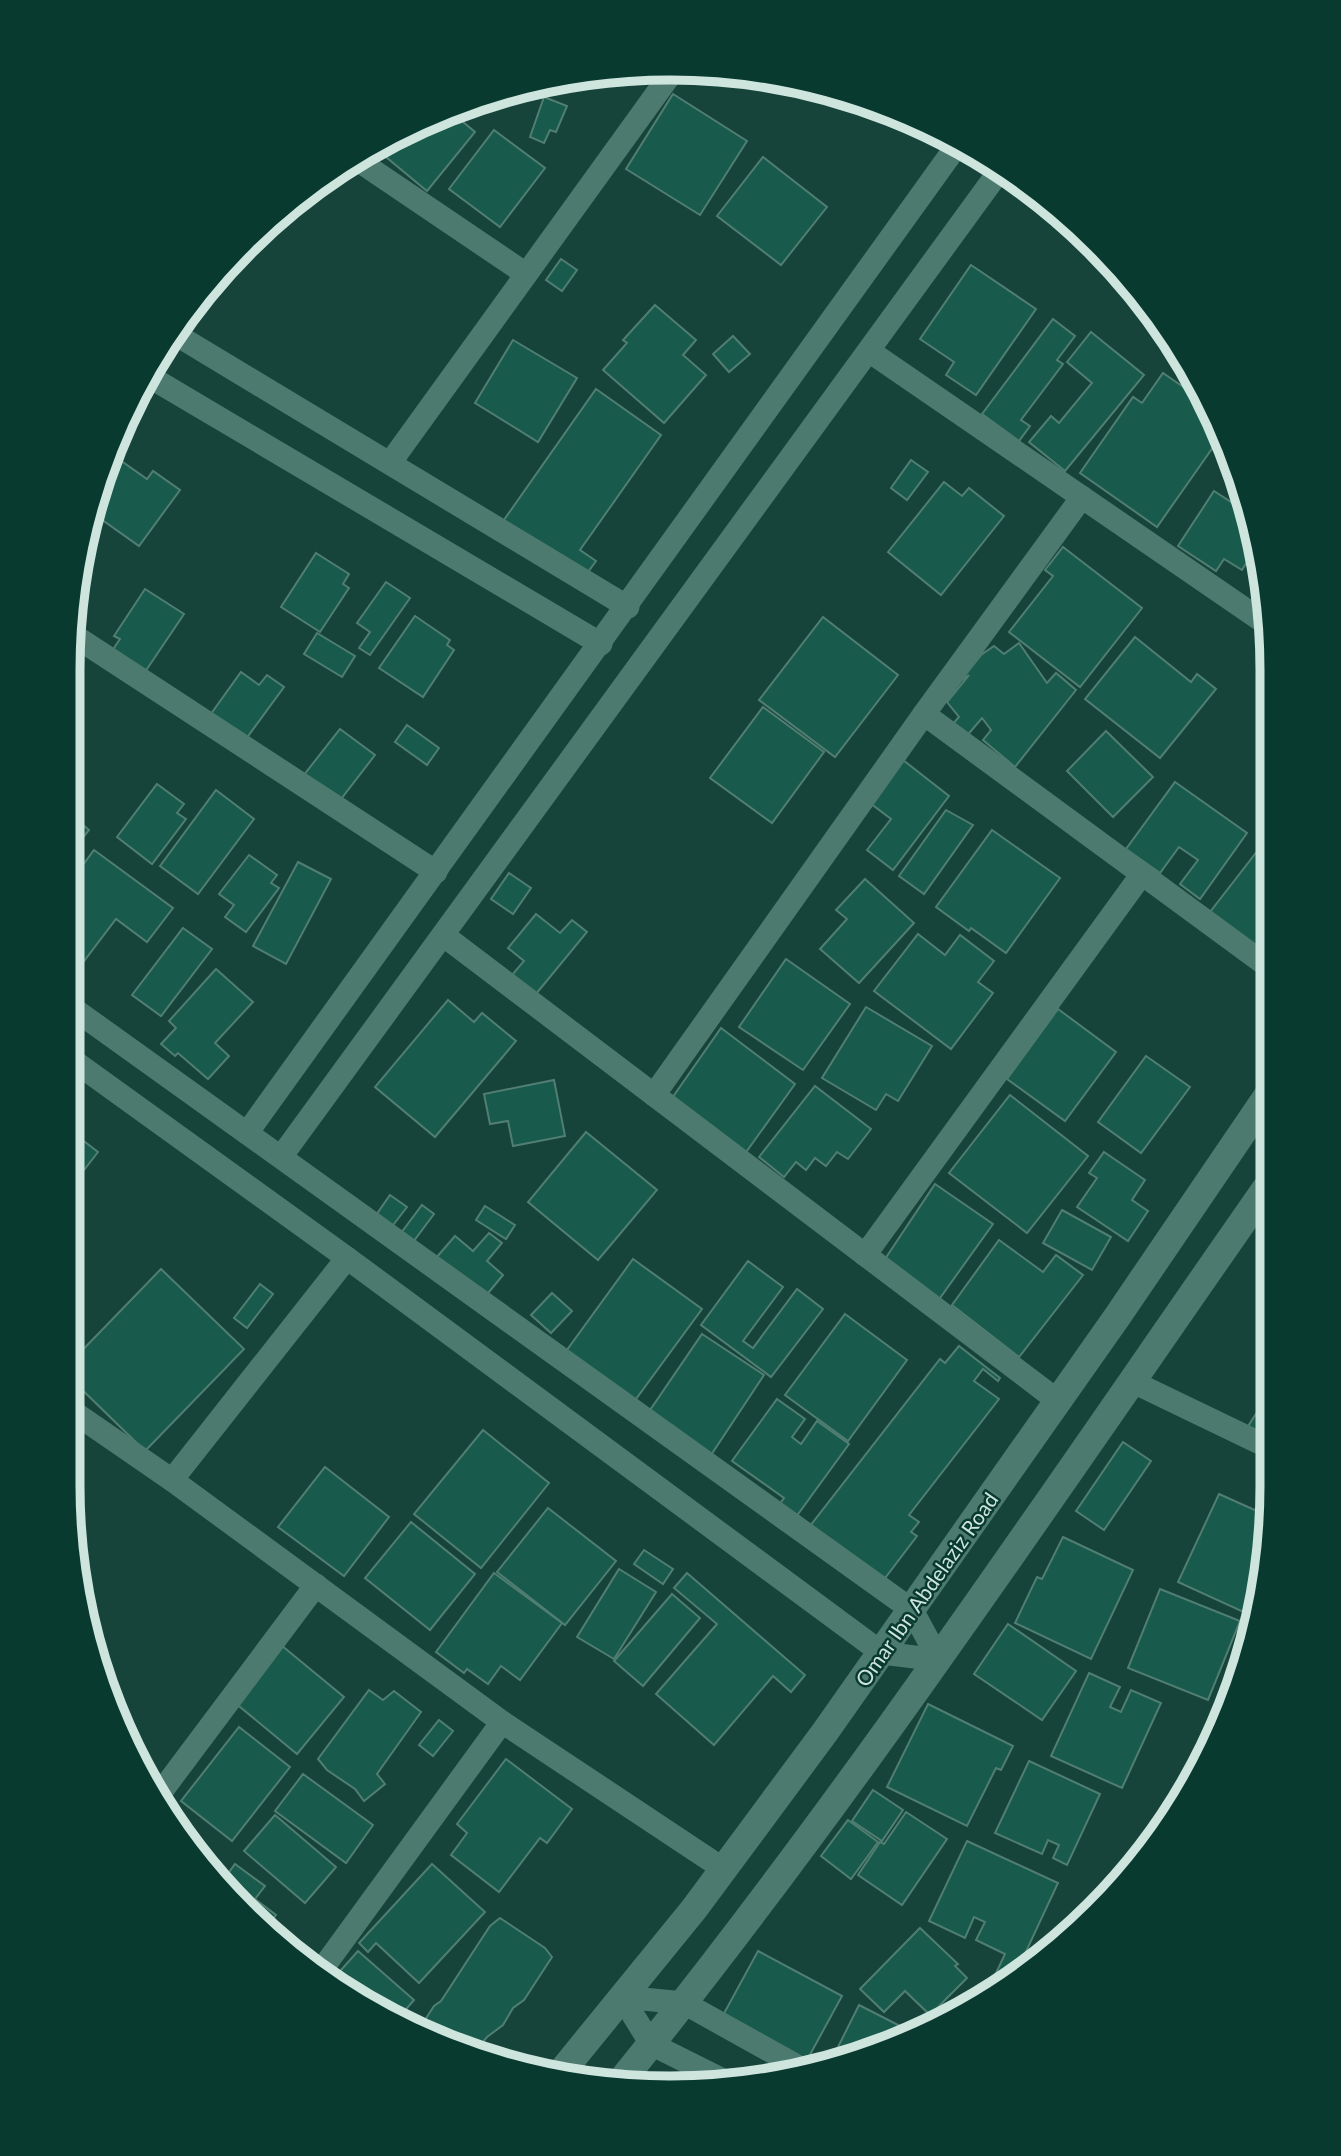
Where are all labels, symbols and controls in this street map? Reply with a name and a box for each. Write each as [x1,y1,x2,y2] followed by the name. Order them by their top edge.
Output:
[850,1487,1002,1691] street label: Omar Ibn Abdelaziz Road

